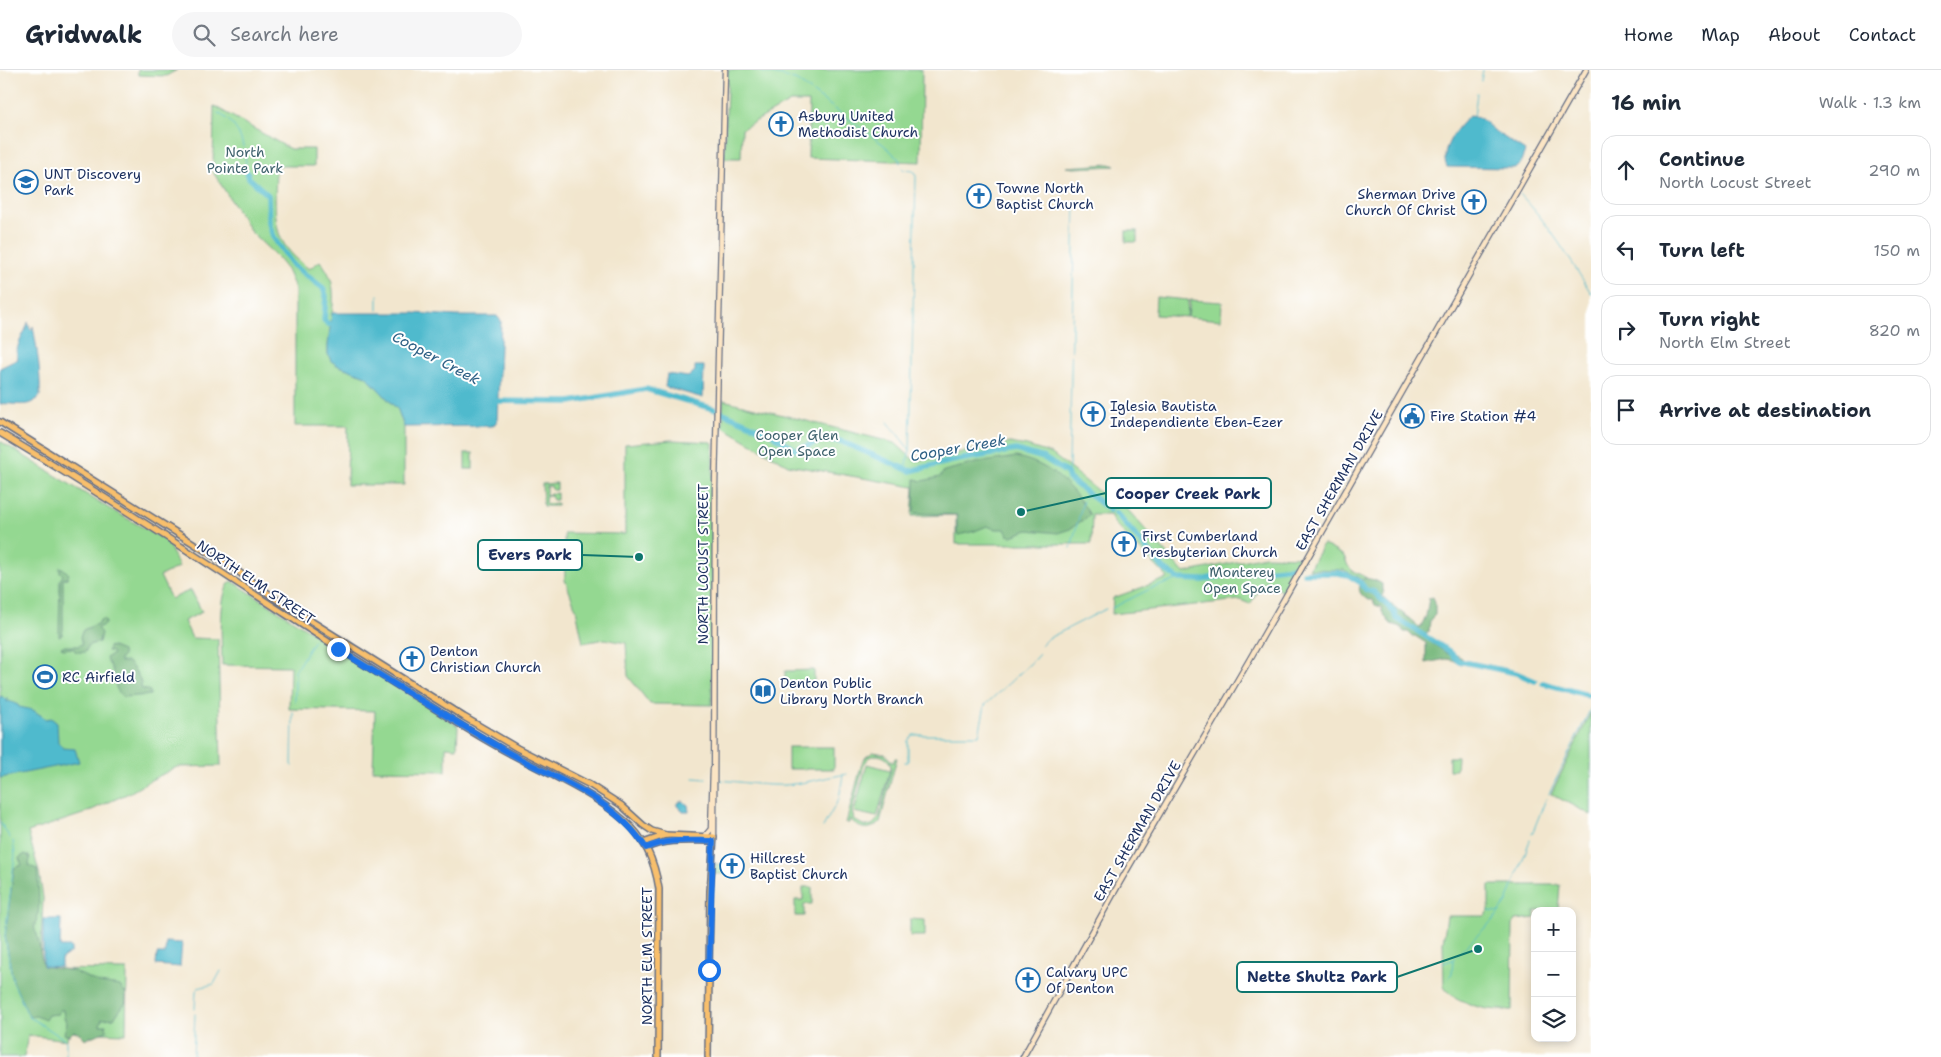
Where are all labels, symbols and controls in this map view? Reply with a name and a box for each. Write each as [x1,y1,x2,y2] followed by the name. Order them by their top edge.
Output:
[172,12,522,57] search box
[25,19,142,51] text: Gridwalk
[190,21,218,49] icon: search
[230,22,339,47] text: Search here
[1624,23,1673,47] text: Home
[1701,23,1740,47] text: Map
[1768,23,1821,47] text: About
[1849,23,1916,47] text: Contact
[1611,89,1681,117] text: 16 min
[1819,92,1921,113] text: Walk · 1.3 km
[798,107,918,141] place label: Asbury United Methodist Church
[768,111,794,137] church icon: Asbury United Methodist Church
[207,143,283,177] park label: North Pointe Park
[1659,147,1745,172] text: Continue
[1612,156,1640,184] icon: ahead
[1868,160,1920,181] text: 290 m
[44,165,141,199] place label: UNT Discovery Park
[13,169,39,195] school or university icon: UNT Discovery Park
[1659,172,1812,193] text: North Locust Street
[996,179,1094,213] place label: Towne North Baptist Church
[966,183,992,209] church icon: Towne North Baptist Church
[1345,185,1456,219] place label: Sherman Drive Church Of Christ
[1461,189,1487,215] church icon: Sherman Drive Church Of Christ
[1612,236,1640,264] icon: left
[1659,238,1745,263] text: Turn left
[1873,240,1920,261] text: 150 m
[1659,307,1760,332] text: Turn right
[1612,316,1640,344] icon: right
[1869,320,1920,341] text: 820 m
[389,326,484,390] water label: Cooper Creek
[1659,332,1791,353] text: North Elm Street
[1612,396,1640,424] icon: arrive
[1110,397,1284,431] place label: Iglesia Bautista Independiente Eben-Ezer
[1659,398,1871,423] text: Arrive at destination
[1080,401,1106,427] church icon: Iglesia Bautista Independiente Eben-Ezer
[1399,403,1425,429] public building icon: Fire Station #4
[1291,406,1387,554] street label: EAST SHERMAN DRIVE
[1430,407,1537,425] place label: Fire Station #4
[755,426,839,460] park label: Cooper Glen Open Space
[909,430,1008,466] water label: Cooper Creek
[1106,478,1271,508] callout: Cooper Creek Park
[694,483,712,644] street label: NORTH LOCUST STREET
[1115,484,1261,504] text: Cooper Creek Park
[1142,527,1278,561] place label: First Cumberland Presbyterian Church
[1111,531,1137,557] church icon: First Cumberland Presbyterian Church
[194,536,319,628] street label: NORTH ELM STREET
[478,540,582,570] callout: Evers Park
[488,545,572,565] text: Evers Park
[1203,563,1281,597] park label: Monterey Open Space
[327,638,350,661] route end
[430,642,541,676] place label: Denton Christian Church
[399,646,425,672] church icon: Denton Christian Church
[32,664,58,690] sports icon: RC Airfield
[62,668,135,686] place label: RC Airfield
[780,674,924,708] place label: Denton Public Library North Branch
[750,678,776,704] library icon: Denton Public Library North Branch
[1089,757,1185,905] street label: EAST SHERMAN DRIVE
[750,849,848,883] place label: Hillcrest Baptist Church
[719,853,745,879] church icon: Hillcrest Baptist Church
[638,886,656,1025] street label: NORTH ELM STREET
[1531,907,1576,1042] map controls
[1531,907,1576,952] button: +
[1531,952,1576,997] button: −
[698,959,721,982] route start
[1237,962,1397,992] callout: Nette Shultz Park
[1046,963,1128,997] place label: Calvary UPC Of Denton
[1015,967,1041,993] church icon: Calvary UPC Of Denton
[1247,967,1387,987] text: Nette Shultz Park
[1531,997,1576,1042] button: layers

